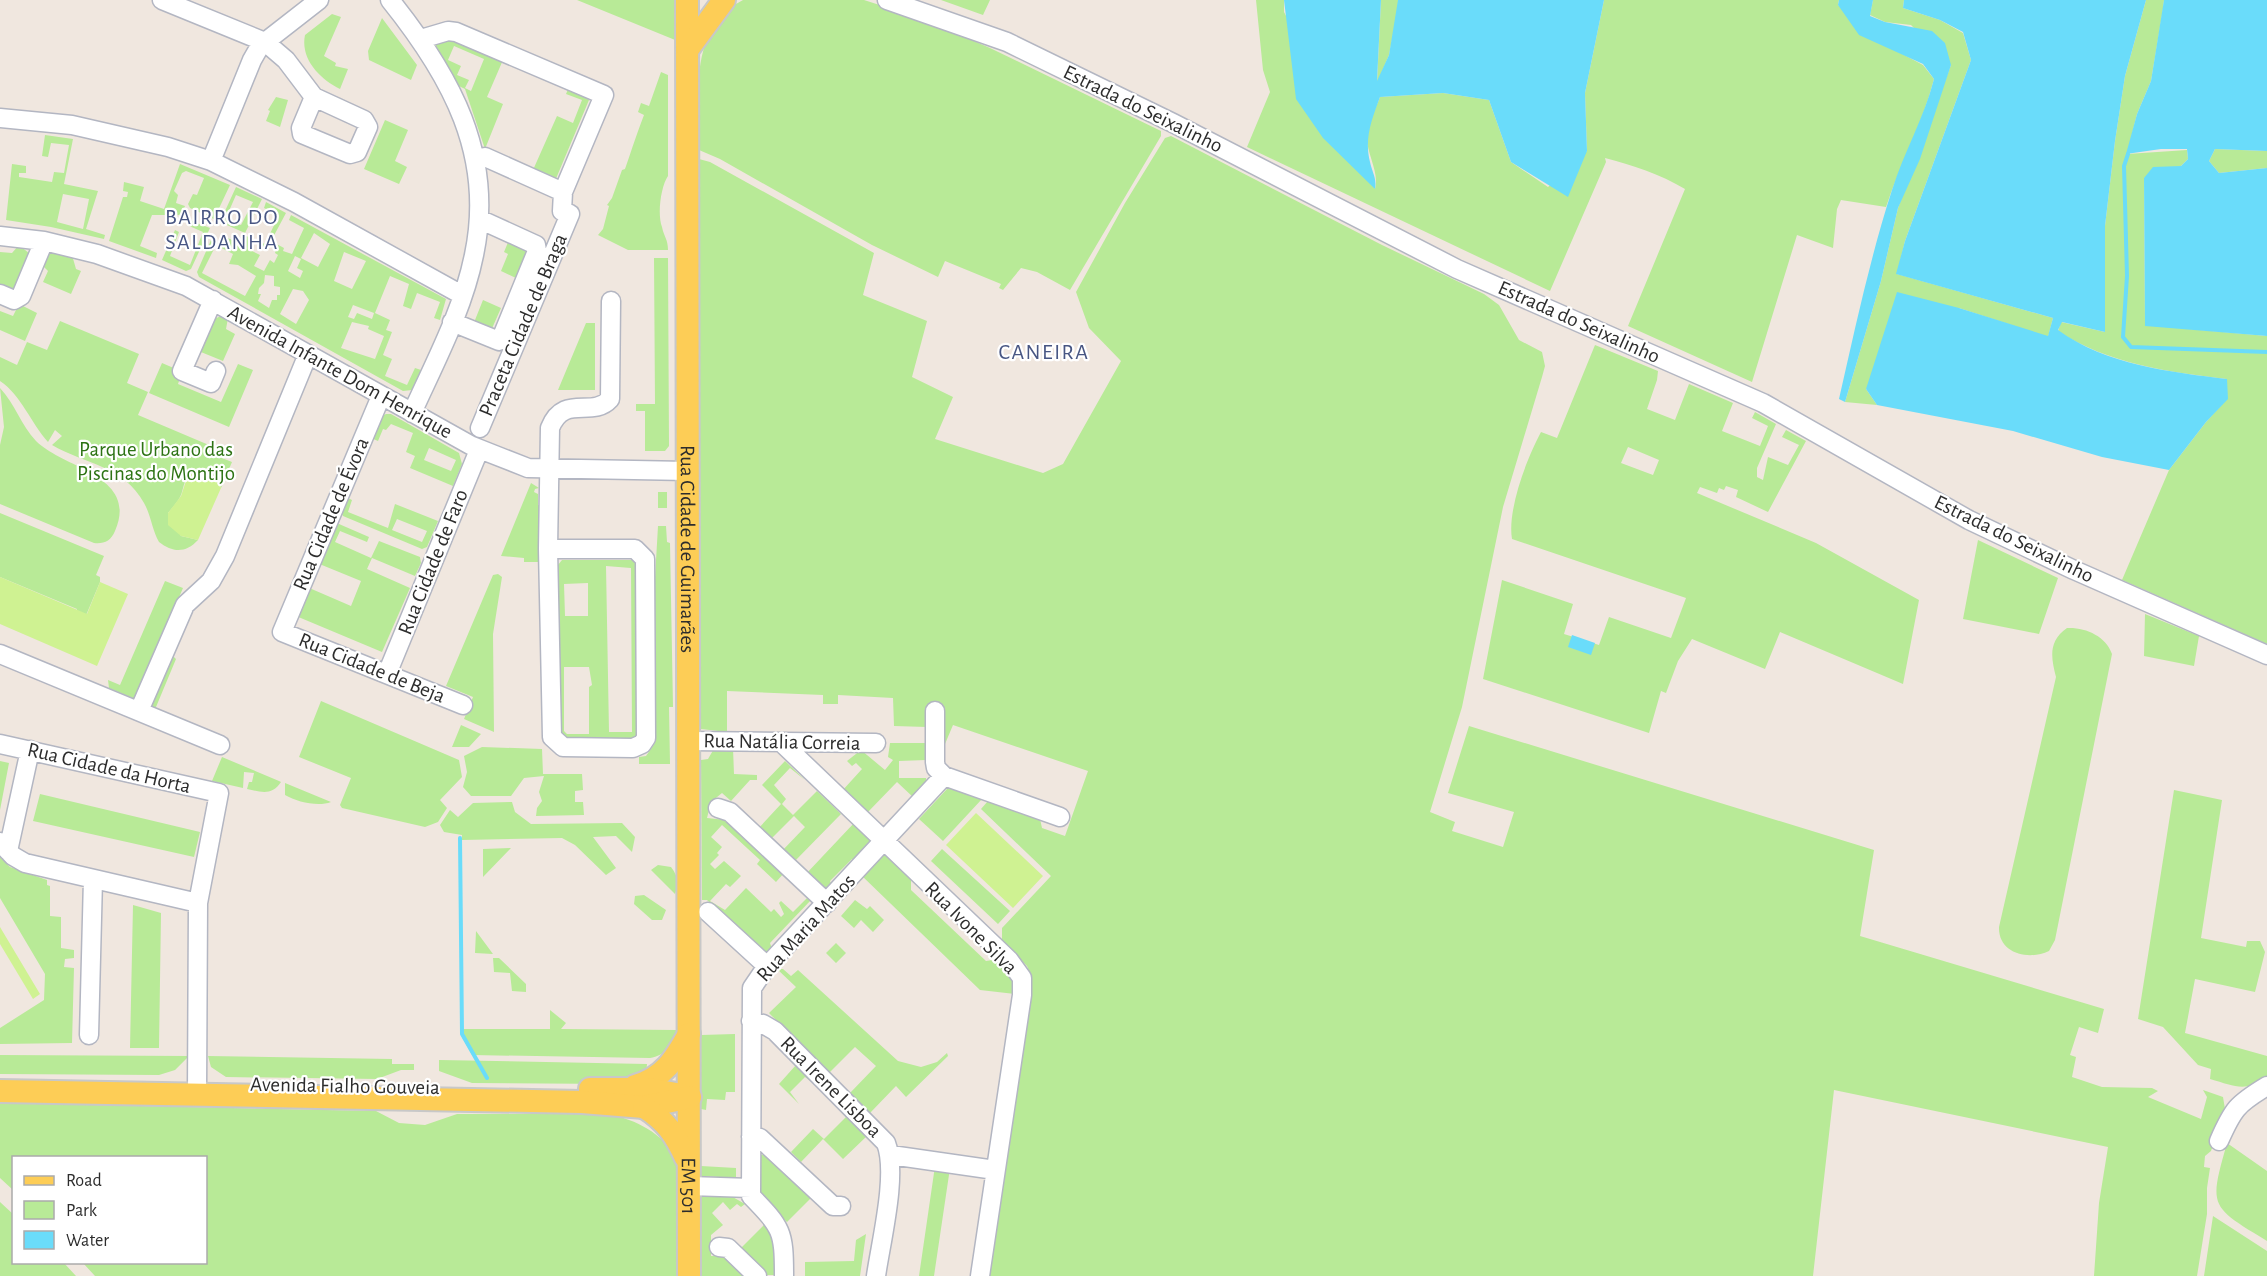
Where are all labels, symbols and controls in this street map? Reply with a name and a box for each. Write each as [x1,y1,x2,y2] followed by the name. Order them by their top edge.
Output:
[1060,61,1226,157] street label: Estrada do Seixalinho
[165,206,279,253] district label: BAIRRO DO SALDANHA
[475,230,571,419] street label: Praceta Cidade de Braga
[1495,277,1663,367] street label: Estrada do Seixalinho
[224,301,456,443] street label: Avenida Infante Dom Henrique
[998,341,1090,363] district label: CANEIRA
[287,433,373,594] street label: Rua Cidade de Évora
[77,439,235,484] park label: Parque Urbano das Piscinas do Montijo
[677,445,699,653] street label: Rua Cidade de Guimarães
[394,486,472,638] street label: Rua Cidade de Faro
[1931,491,2097,587] street label: Estrada do Seixalinho
[296,629,448,707] street label: Rua Cidade de Beja
[703,730,861,754] street label: Rua Natália Correia
[25,739,193,797] street label: Rua Cidade da Horta
[753,870,859,986] street label: Rua Maria Matos
[921,878,1021,978] street label: Rua Ivone Silva
[776,1032,886,1142] street label: Rua Irene Lisboa
[250,1074,440,1098] street label: Avenida Fialho Gouveia
[12,1156,207,1264] legend
[678,1157,699,1215] street label: EM 501
[66,1172,102,1190] text: Road
[66,1202,98,1220] text: Park
[66,1232,109,1250] text: Water

